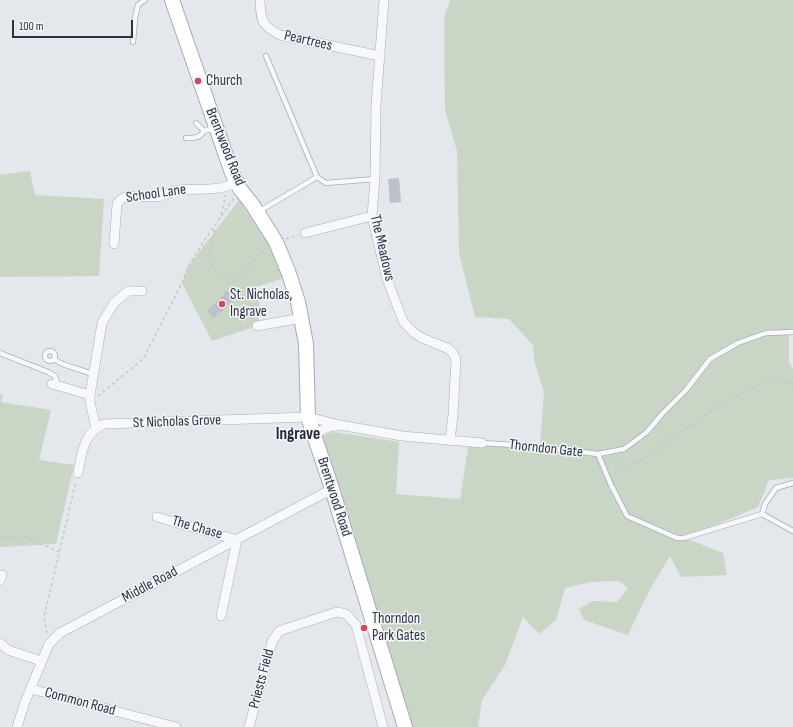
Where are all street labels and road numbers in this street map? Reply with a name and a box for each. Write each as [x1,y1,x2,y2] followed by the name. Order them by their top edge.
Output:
[282,27,334,55] street label: Peartrees
[201,105,249,189] street label: Brentwood Road
[125,181,187,207] street label: School Lane
[366,213,398,283] street label: The Meadows
[133,411,221,433] street label: St Nicholas Grove
[508,436,584,462] street label: Thorndon Gate
[313,455,355,539] street label: Brentwood Road
[170,512,224,544] street label: The Chase
[119,563,181,607] street label: Middle Road
[245,647,279,711] street label: Priests Field
[43,684,117,720] street label: Common Road

